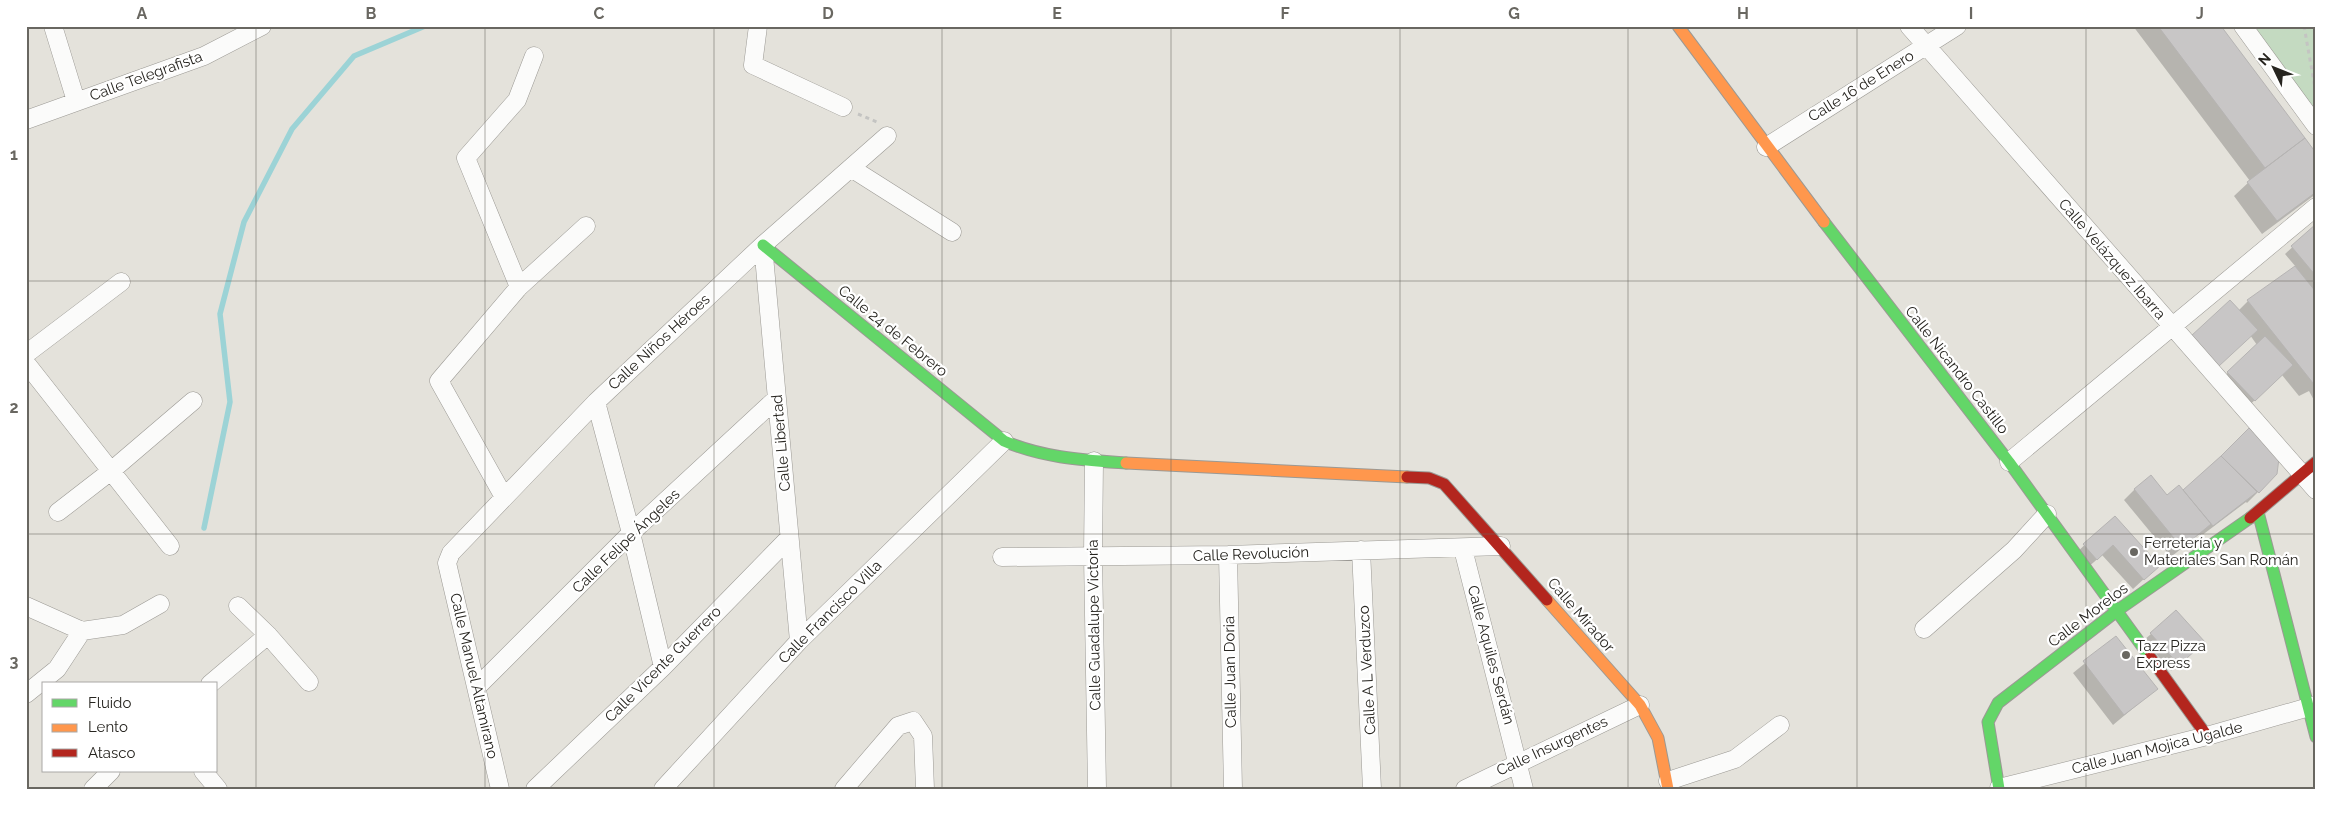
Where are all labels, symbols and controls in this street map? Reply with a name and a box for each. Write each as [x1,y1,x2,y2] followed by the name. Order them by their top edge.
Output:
[137,4,148,23] text: A
[366,4,377,23] text: B
[594,4,605,23] text: C
[822,4,834,23] text: D
[1052,4,1062,23] text: E
[1280,4,1290,23] text: F
[1508,4,1520,23] text: G
[1737,4,1749,23] text: H
[1969,4,1973,23] text: I
[2196,4,2204,23] text: J
[2250,42,2300,92] north arrow
[1805,46,1917,126] street label: Calle 16 de Enero
[87,47,205,105] street label: Calle Telegrafista
[2255,50,2274,68] text: N
[10,145,18,164] text: 1
[2055,195,2169,323] street label: Calle Velázquez Ibarra
[835,281,951,381] street label: Calle 24 de Febrero
[604,290,714,394] street label: Calle Niños Héroes
[1901,302,2013,438] street label: Calle Nicandro Castillo
[768,394,794,492] street label: Calle Libertad
[9,398,19,417] text: 2
[569,485,683,597] street label: Calle Felipe Ángeles
[2144,534,2299,569] place label: Ferretería y Materiales San Román
[1084,539,1104,711] street label: Calle Guadalupe Victoria
[1193,543,1309,565] street label: Calle Revolución
[2128,546,2140,558] marker: Ferretería y Materiales San Román
[775,557,885,667] street label: Calle Francisco Villa
[1544,574,1619,656] street label: Calle Mirador
[2045,579,2131,651] street label: Calle Morelos
[1464,583,1518,727] street label: Calle Aquiles Serdán
[446,591,502,761] street label: Calle Manuel Altamirano
[601,602,725,726] street label: Calle Vicente Guerrero
[1355,605,1379,735] street label: Calle A L Verduzco
[1220,616,1240,728] street label: Calle Juan Doria
[2136,637,2206,672] place label: Tazz Pizza Express
[2120,649,2132,661] marker: Tazz Pizza Express
[10,652,19,671] text: 3
[42,682,218,772] legend
[88,694,131,712] text: Fluido
[1494,712,1610,780] street label: Calle Insurgentes
[88,718,128,736] text: Lento
[2070,718,2244,778] street label: Calle Juan Mojica Ugalde
[88,744,135,762] text: Atasco

